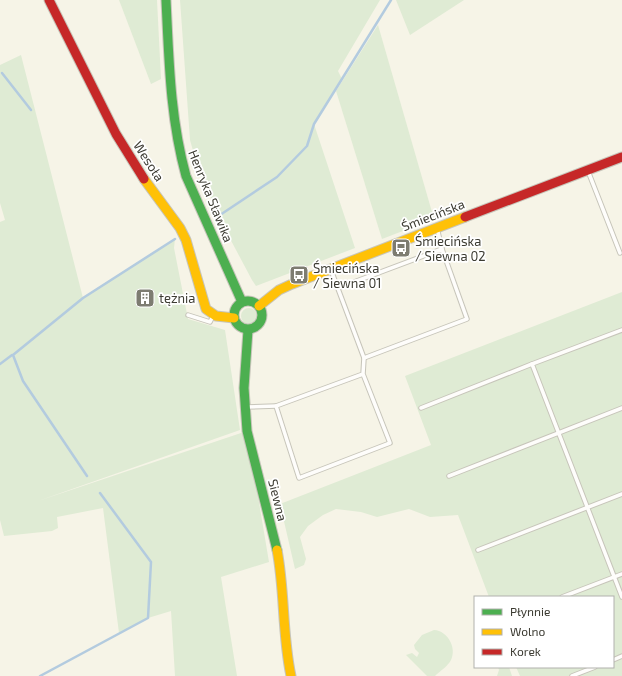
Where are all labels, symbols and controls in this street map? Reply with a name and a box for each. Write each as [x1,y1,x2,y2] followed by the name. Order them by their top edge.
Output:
[130,138,168,184] street label: Wesoła
[185,147,237,245] street label: Henryka Sławika
[399,195,467,234] street label: Śmiecińska
[415,232,486,264] place label: Śmiecińska / Siewna 02
[390,237,412,259] bus stop icon: Śmiecińska / Siewna 02
[313,259,381,291] place label: Śmiecińska / Siewna 01
[288,264,310,286] bus stop icon: Śmiecińska / Siewna 01
[134,287,156,309] building icon: tężnia
[159,290,195,306] place label: tężnia
[265,477,291,523] street label: Siewna
[474,596,614,668] legend
[510,604,550,618] text: Płynnie
[510,624,546,638] text: Wolno
[510,644,541,658] text: Korek

